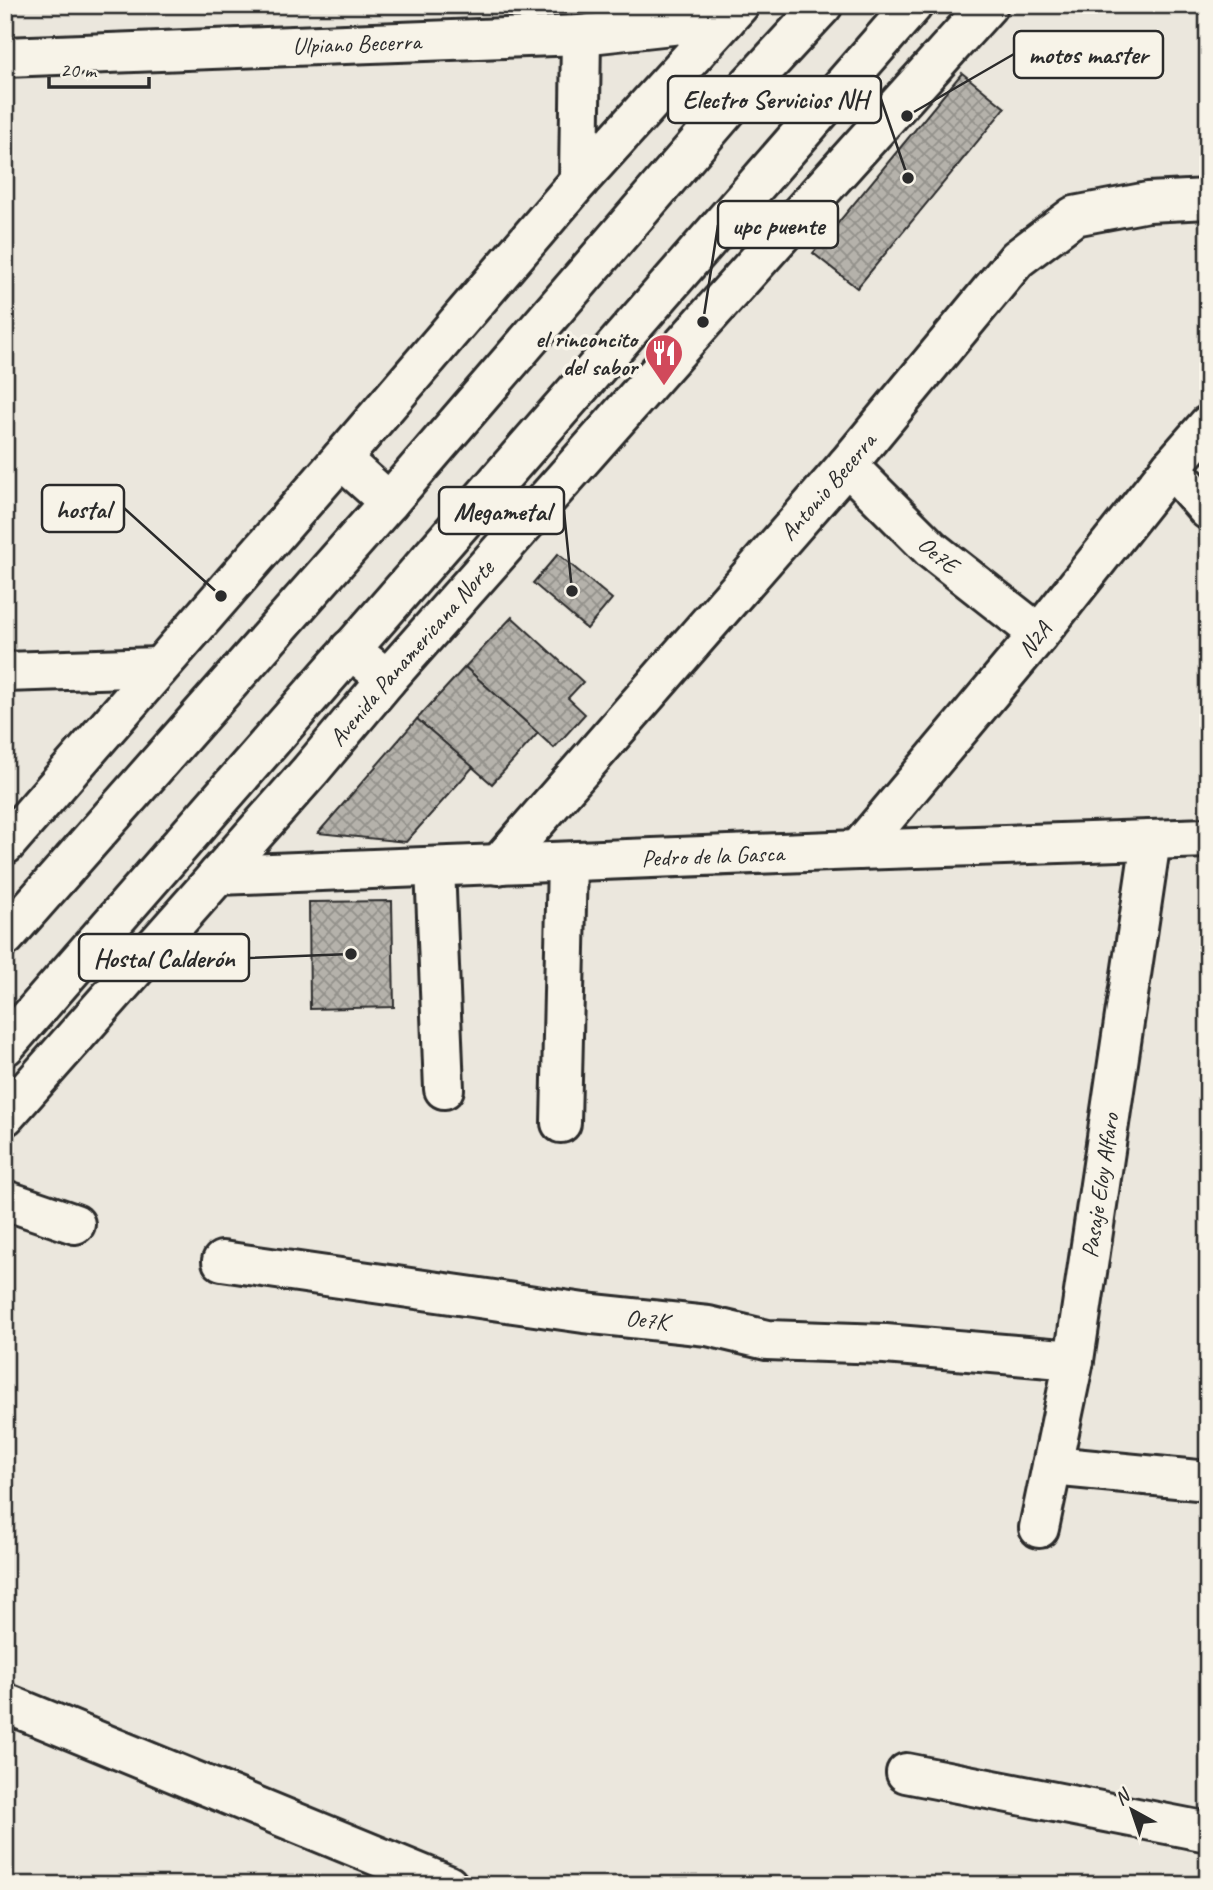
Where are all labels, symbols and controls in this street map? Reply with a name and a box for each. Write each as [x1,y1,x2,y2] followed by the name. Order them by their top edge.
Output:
[292,26,424,61] street label: Ulpiano Becerra
[1014,31,1163,78] callout: motos master
[1028,38,1150,71] text: motos master
[49,46,149,90] scale bar
[60,57,98,83] text: 20 m
[668,76,881,123] callout: Electro Servicios NH
[682,83,873,116] text: Electro Servicios NH
[718,201,838,248] callout: upc puente
[732,209,827,242] text: upc puente
[535,324,639,382] place label: el rinconcito del sabor
[643,332,685,387] restaurant icon: el rinconcito del sabor
[773,425,884,546] street label: Antonio Becerra
[42,485,124,532] callout: hostal
[439,487,564,534] callout: Megametal
[56,493,116,526] text: hostal
[453,495,556,528] text: Megametal
[912,530,967,582] street label: Oe7E
[322,552,502,752] street label: Avenida Panamericana Norte
[1011,615,1059,663] street label: N2A
[641,838,787,873] street label: Pedro de la Gasca
[79,934,249,981] callout: Hostal Calderón
[93,942,236,975] text: Hostal Calderón
[1074,1110,1126,1260] street label: Pasaje Eloy Alfaro
[624,1302,675,1337] street label: Oe7K
[1098,1774,1168,1844] north arrow
[1109,1783,1136,1811] text: N

